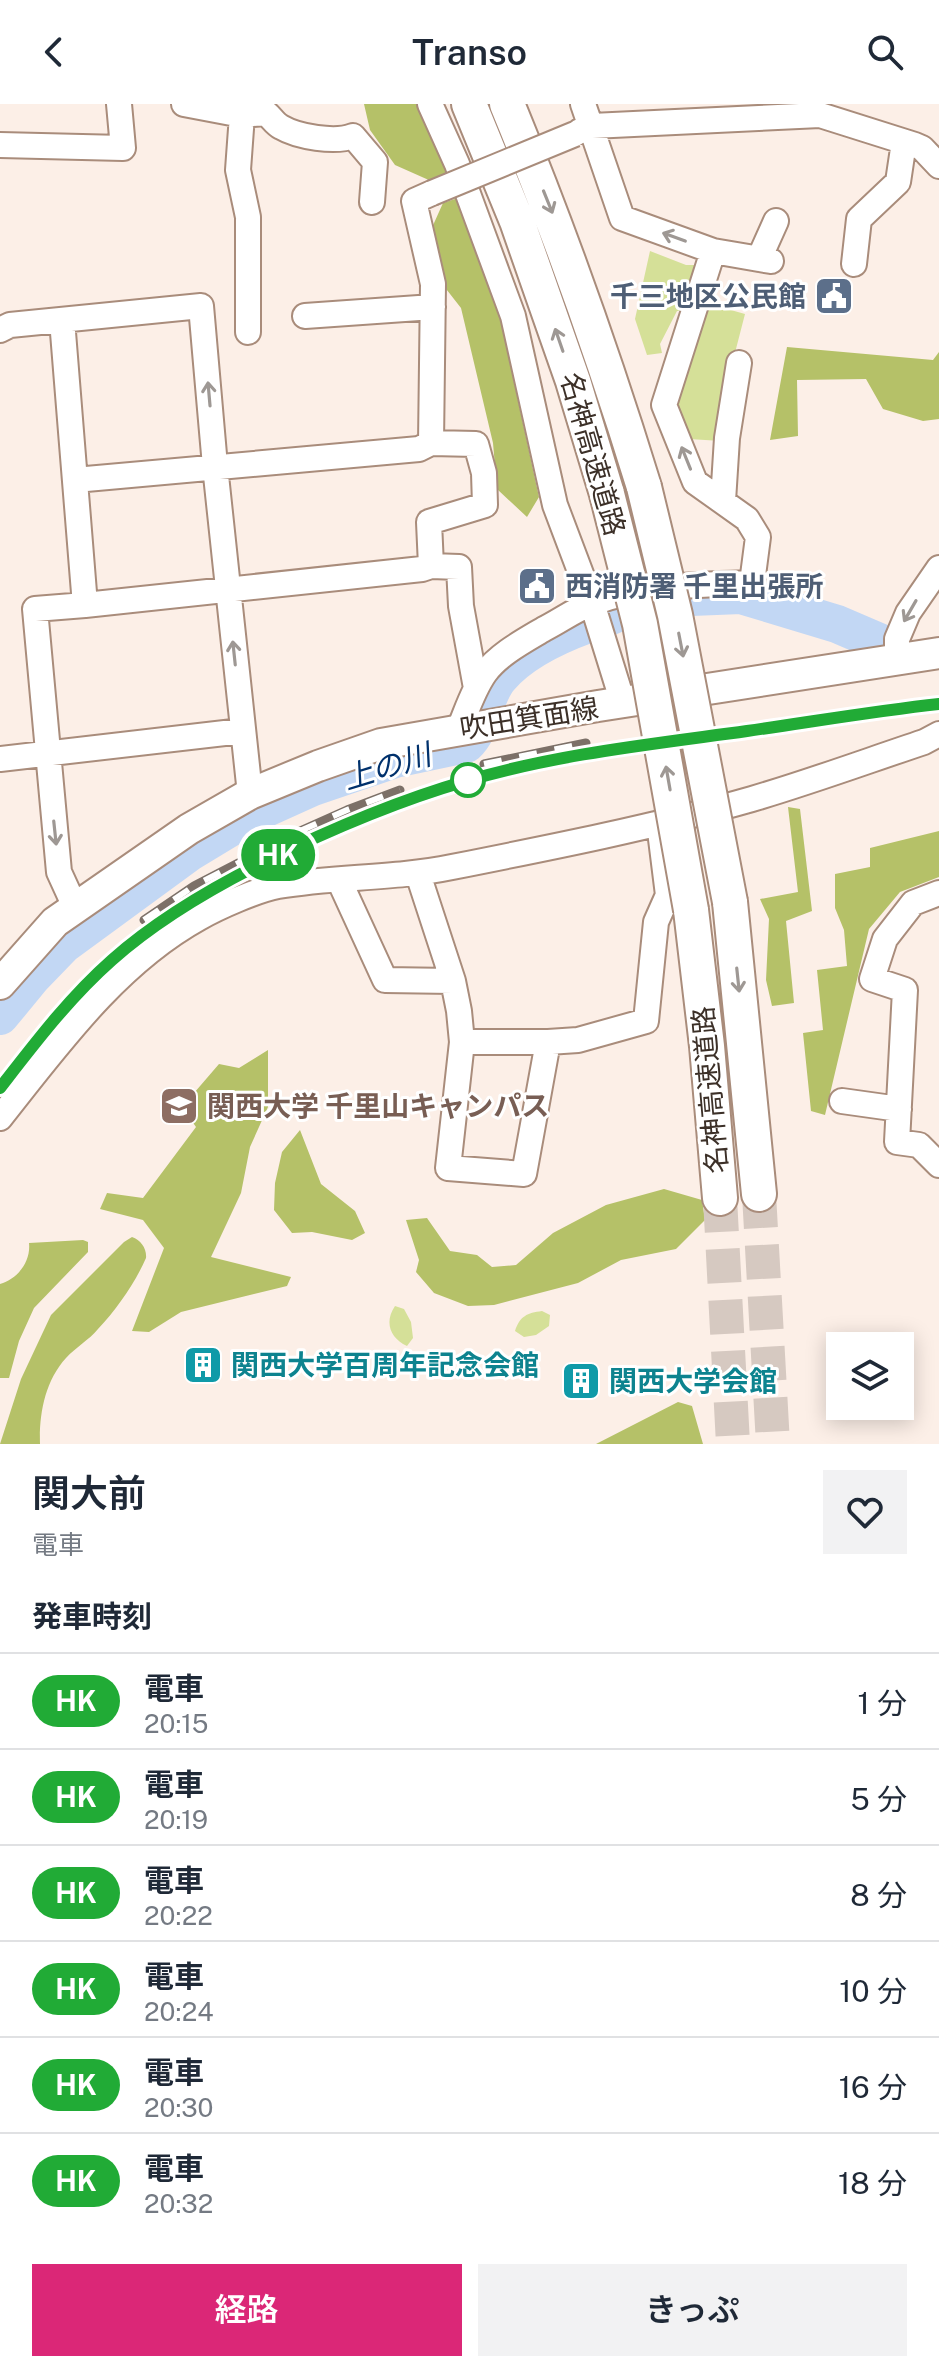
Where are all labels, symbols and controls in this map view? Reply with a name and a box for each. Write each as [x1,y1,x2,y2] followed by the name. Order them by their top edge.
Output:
[32,30,76,74] icon: back
[863,30,907,74] icon: search
[412,31,527,73] text: Transo
[542,189,556,214] one-way arrow
[662,229,687,243] one-way arrow
[813,275,855,317] public building icon: 千三地区公民館
[610,279,806,312] place label: 千三地区公民館
[550,327,565,352] one-way arrow
[554,369,632,539] street label: 名神高速道路
[201,382,216,408] one-way arrow
[677,446,692,471] one-way arrow
[516,565,558,607] public building icon: 西消防署 千里出張所
[565,569,823,602] place label: 西消防署 千里出張所
[902,599,918,622] one-way arrow
[674,631,689,657] one-way arrow
[226,640,241,667] one-way arrow
[457,690,601,745] street label: 吹田箕面線
[338,735,438,796] water label: 上の川
[451,763,485,797] unlabelled marker
[659,765,674,791] one-way arrow
[48,819,63,846] one-way arrow
[242,829,314,881] line badge: HK
[257,838,299,871] text: HK
[730,966,745,993] one-way arrow
[686,1005,733,1175] street label: 名神高速道路
[158,1085,200,1127] school or university icon: 関西大学 千里山キャンパス
[207,1089,549,1122] place label: 関西大学 千里山キャンパス
[826,1332,914,1420] map controls
[826,1332,914,1420] button: layers
[182,1344,224,1386] building icon: 関西大学百周年記念会館
[231,1348,539,1381] place label: 関西大学百周年記念会館
[560,1360,602,1402] building icon: 関西大学会館
[609,1364,777,1397] place label: 関西大学会館
[823,1470,907,1554] button: heart
[32,1471,146,1516] text: 関大前
[32,1529,84,1560] text: 電車
[32,1598,152,1634] text: 発車時刻
[144,1670,204,1706] text: 電車
[55,1684,97,1717] text: HK
[857,1685,907,1721] text: 1 分
[144,1708,209,1739] text: 20:15
[144,1766,204,1802] text: 電車
[55,1780,97,1813] text: HK
[850,1781,907,1817] text: 5 分
[144,1804,208,1835] text: 20:19
[144,1862,204,1898] text: 電車
[55,1876,97,1909] text: HK
[850,1877,907,1913] text: 8 分
[144,1900,213,1931] text: 20:22
[144,1958,204,1994] text: 電車
[55,1972,97,2005] text: HK
[839,1973,907,2009] text: 10 分
[144,1996,214,2027] text: 20:24
[144,2054,204,2090] text: 電車
[55,2068,97,2101] text: HK
[839,2069,907,2105] text: 16 分
[144,2092,213,2123] text: 20:30
[144,2150,204,2186] text: 電車
[55,2164,97,2197] text: HK
[838,2165,907,2201] text: 18 分
[144,2188,213,2219] text: 20:32
[32,2264,462,2356] button: 経路
[478,2264,907,2356] button: きっぷ

